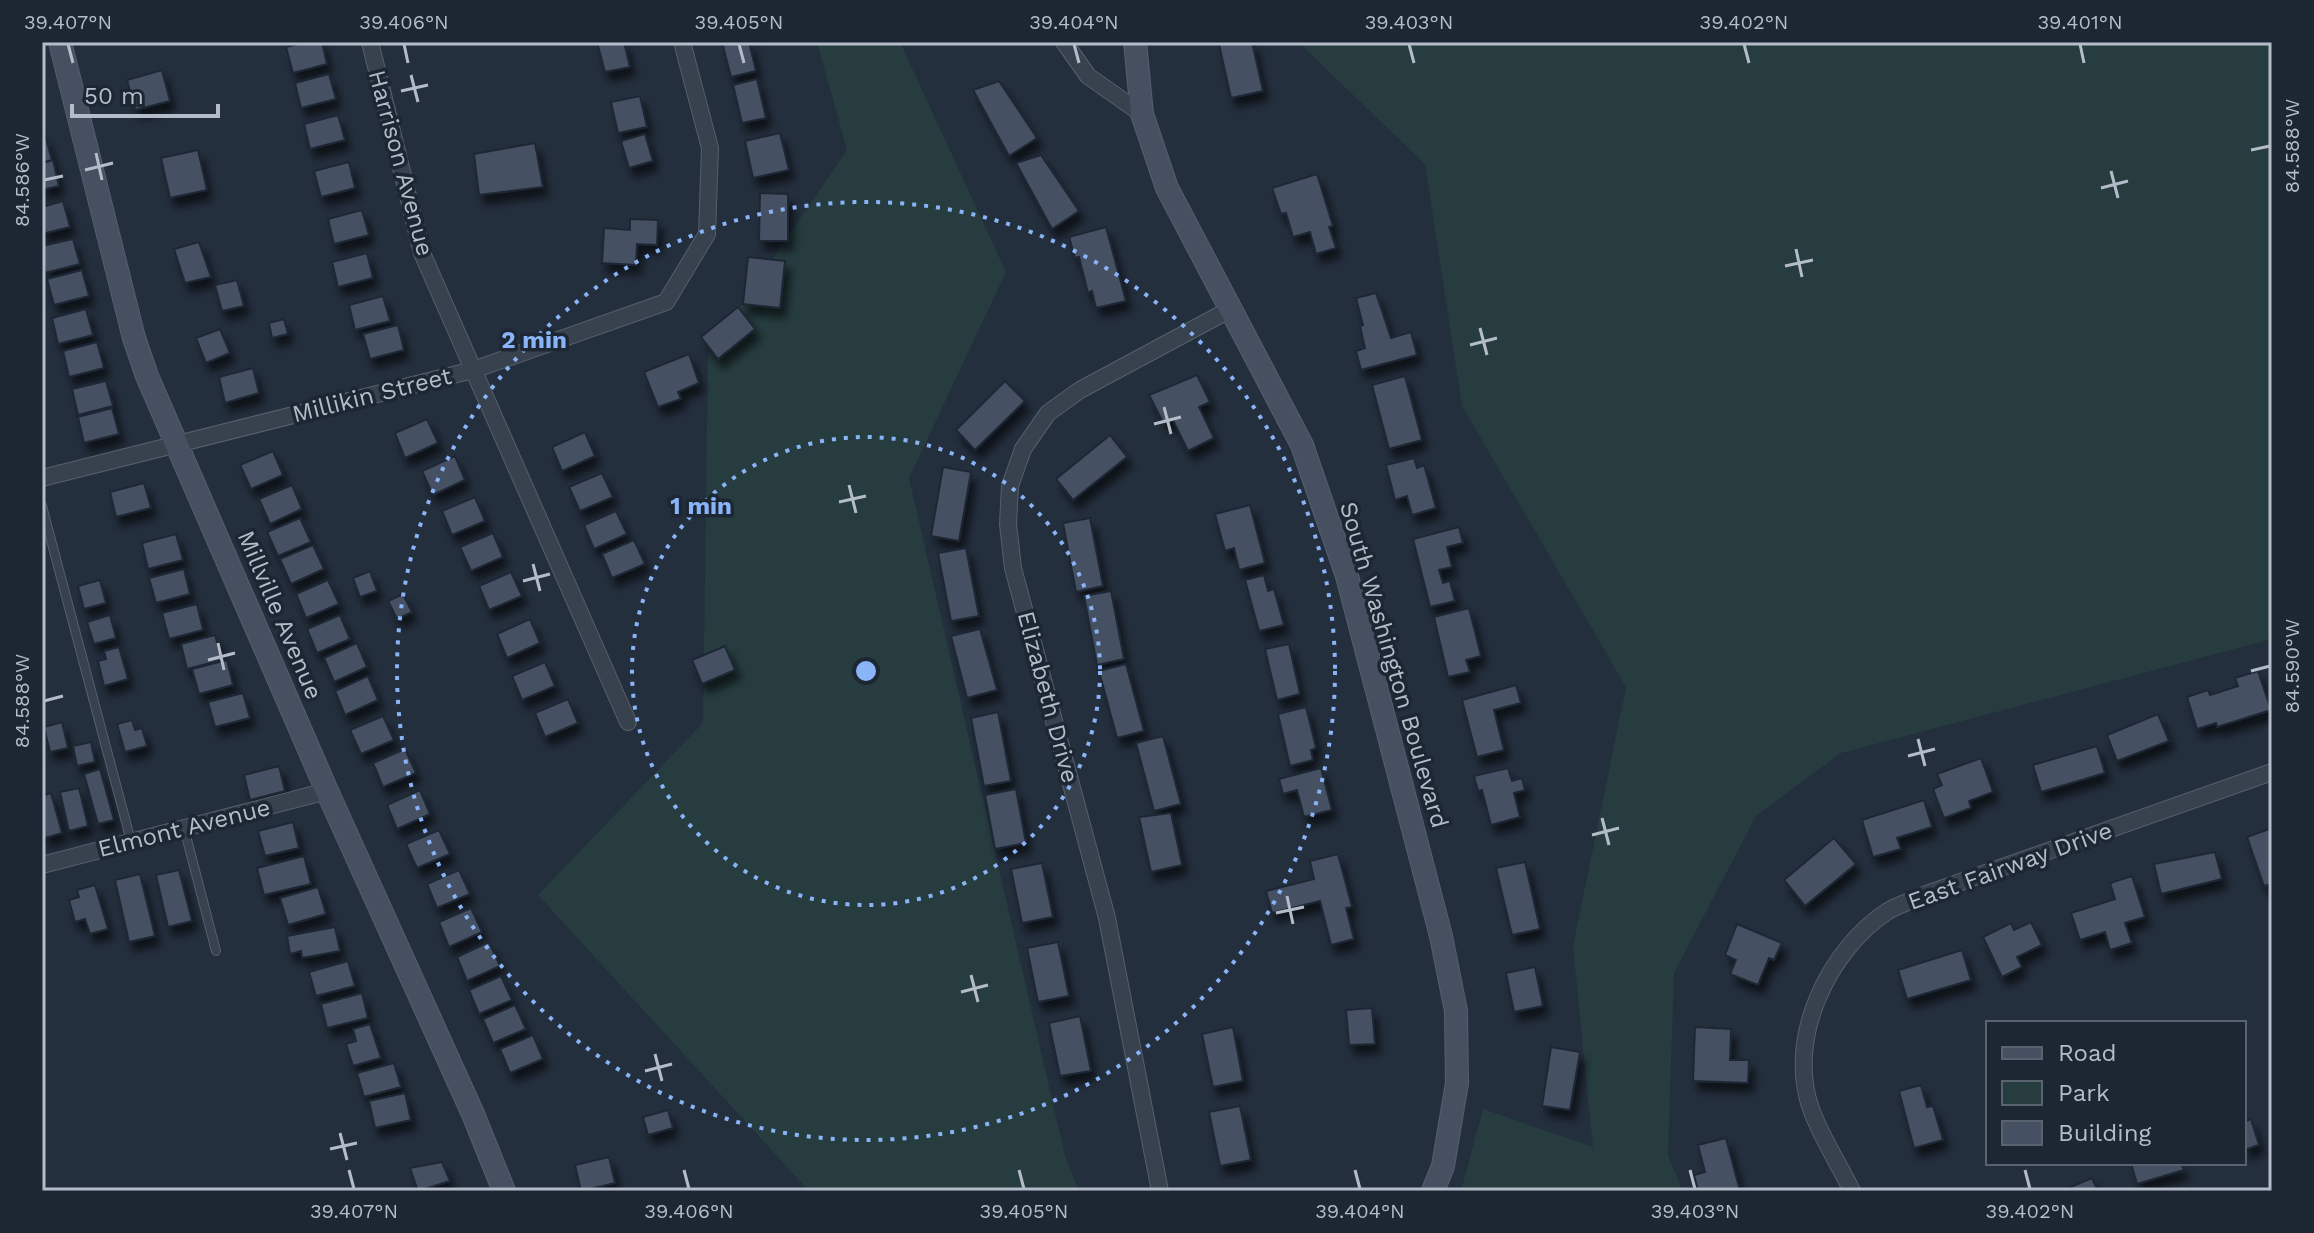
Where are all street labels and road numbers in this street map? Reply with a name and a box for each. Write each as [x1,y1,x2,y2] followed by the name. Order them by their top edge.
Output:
[363,67,439,259] street label: Harrison Avenue
[289,362,455,428] street label: Millikin Street
[1334,499,1454,831] street label: South Washington Boulevard
[232,526,328,704] street label: Millville Avenue
[1012,608,1084,786] street label: Elizabeth Drive
[95,793,273,863] street label: Elmont Avenue
[1904,816,2116,916] street label: East Fairway Drive

